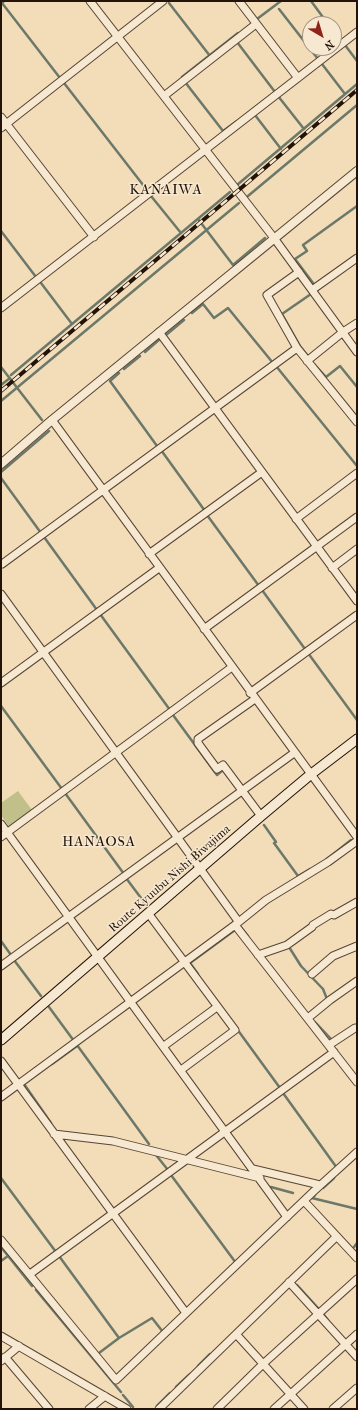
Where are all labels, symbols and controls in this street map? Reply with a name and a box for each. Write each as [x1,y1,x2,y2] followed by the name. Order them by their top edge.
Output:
[302,16,342,56] north arrow
[322,37,336,53] text: N
[129,183,203,199] district label: KANAIWA
[106,822,234,936] street label: Route Kyuubu-Nishi-Biwajima
[62,835,136,851] district label: HANAOSA

